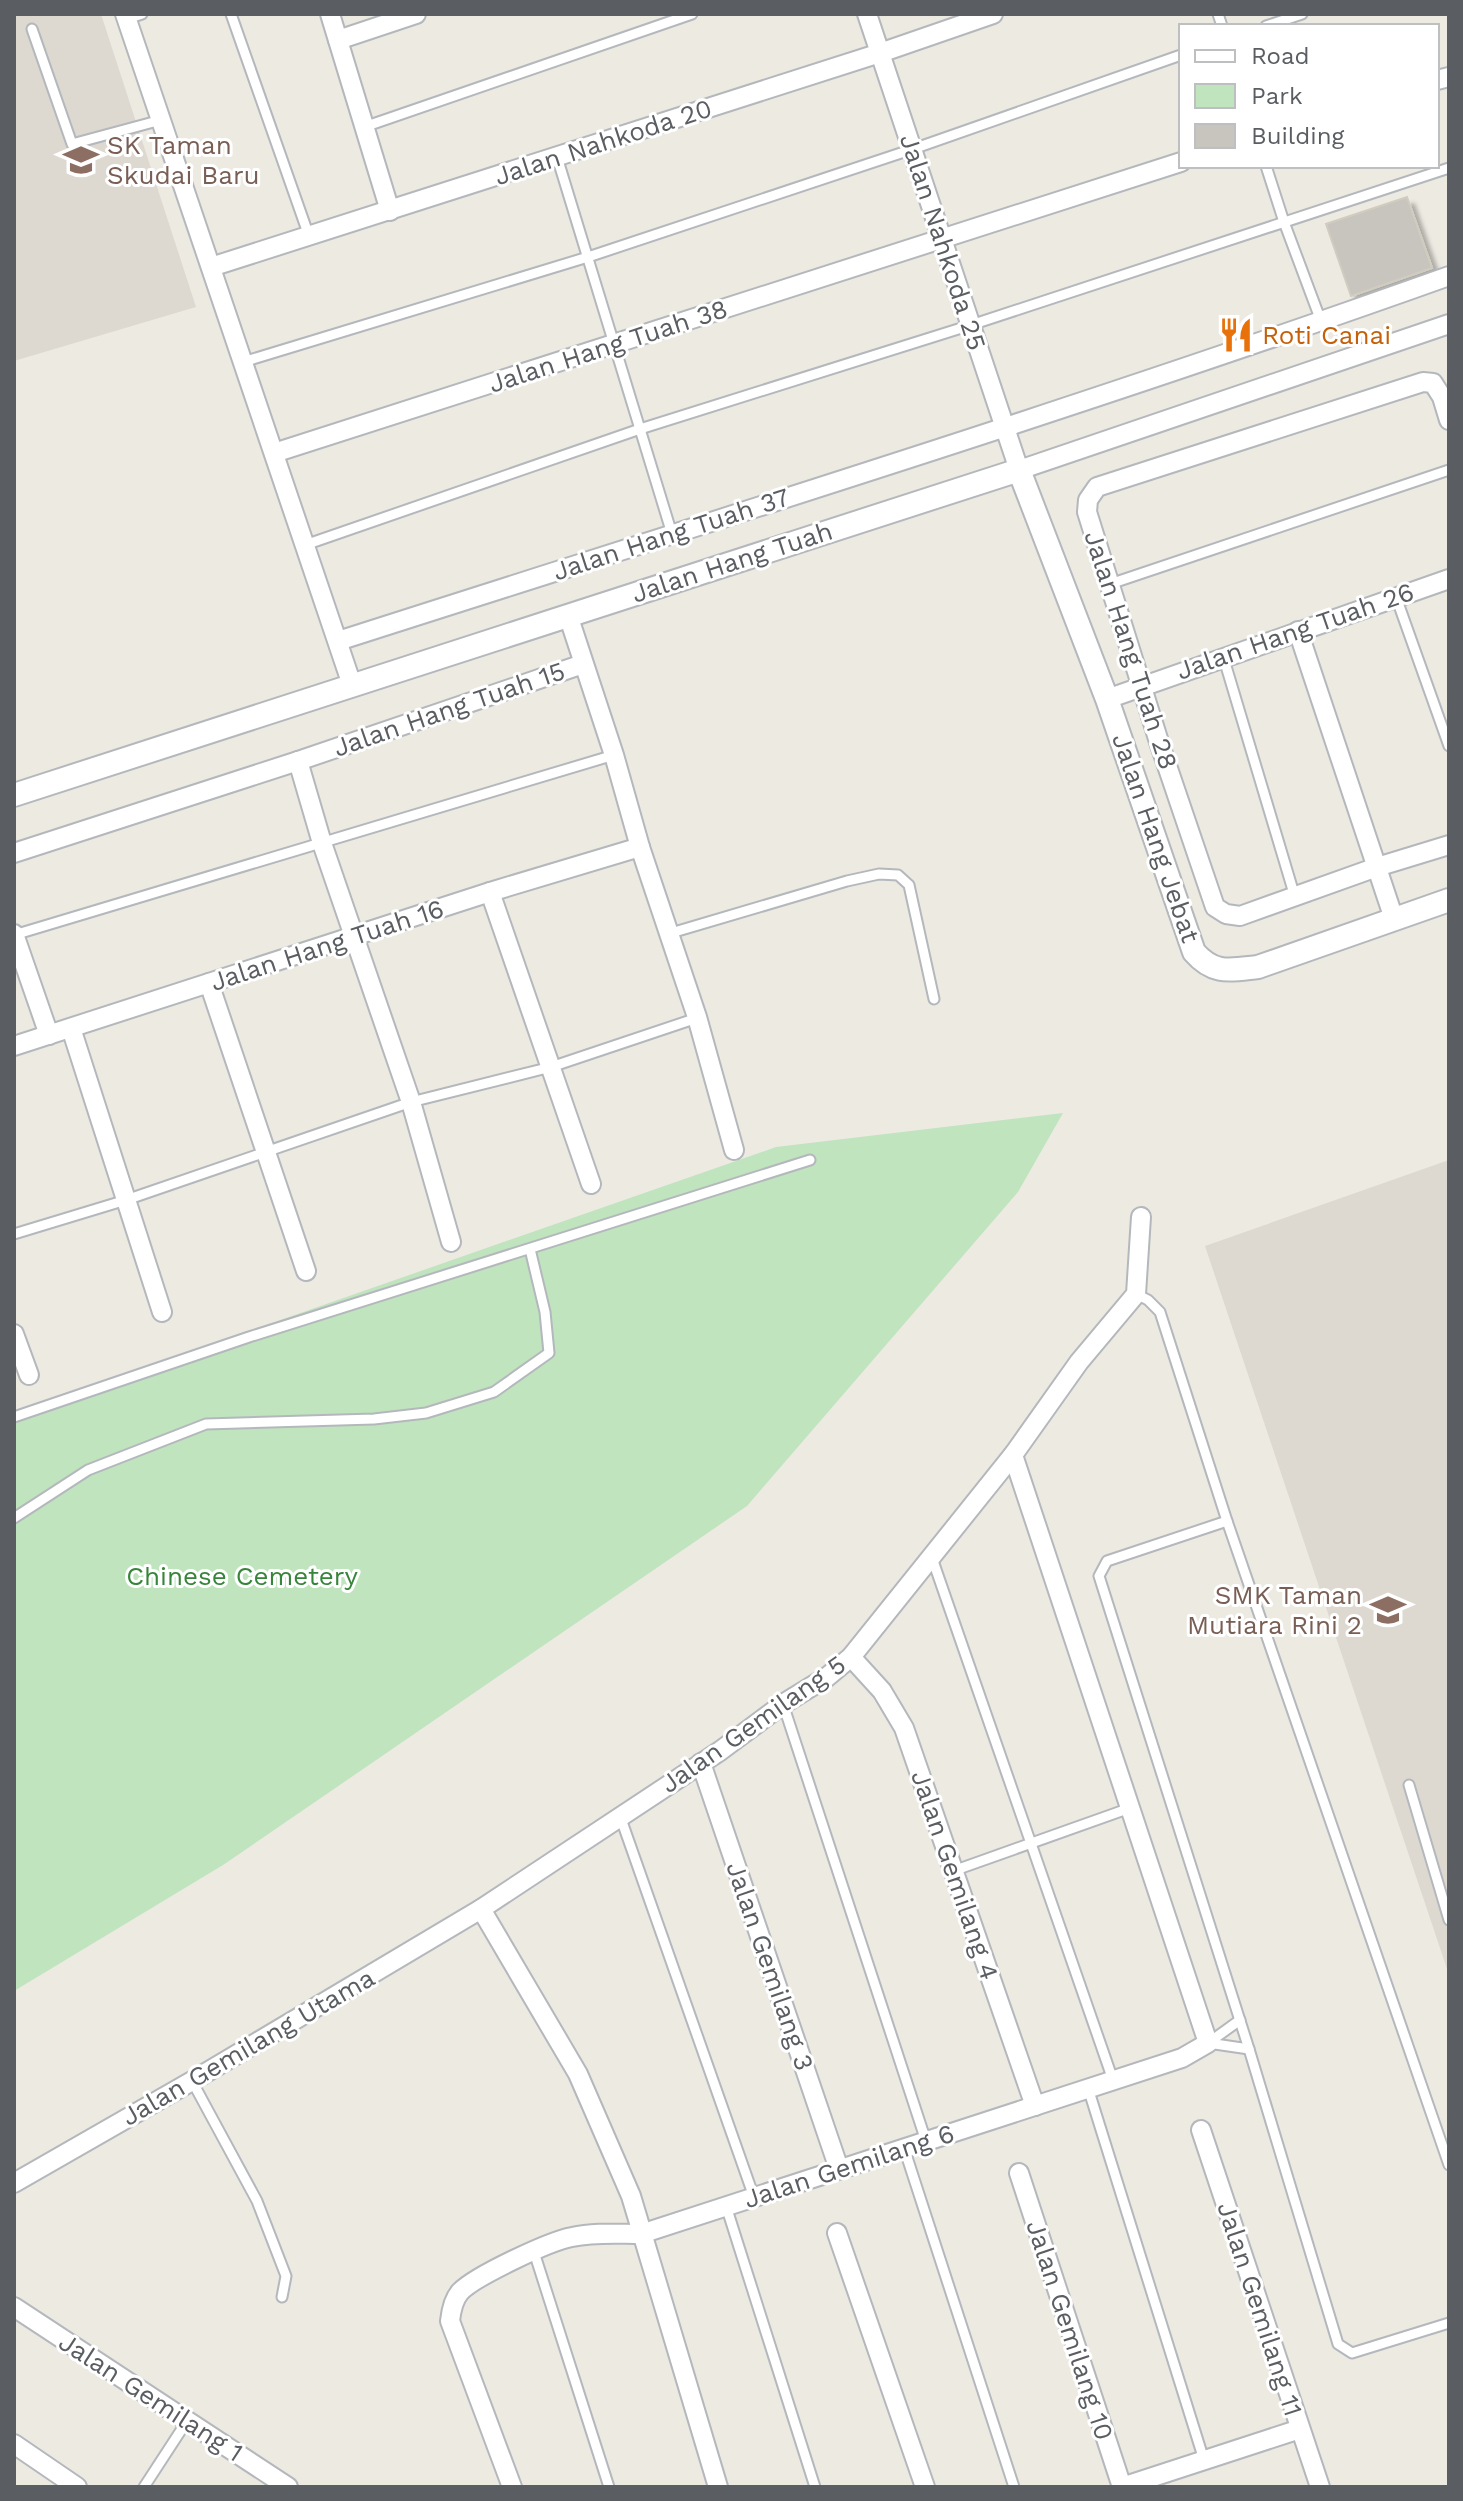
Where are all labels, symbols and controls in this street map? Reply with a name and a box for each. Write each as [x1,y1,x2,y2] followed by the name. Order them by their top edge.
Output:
[1179,24,1439,168] legend
[1251,42,1310,70] text: Road
[1251,82,1303,110] text: Park
[491,93,715,191] street label: Jalan Nahkoda 20
[1251,122,1344,150] text: Building
[107,130,260,190] place label: SK Taman Skudai Baru
[894,130,992,354] street label: Jalan Nahkoda 25
[62,141,100,179] school or university icon: SK Taman Skudai Baru
[485,293,731,399] street label: Jalan Hang Tuah 38
[1217,316,1255,354] restaurant icon: Roti Canai
[1262,320,1391,350] place label: Roti Canai
[549,481,793,587] street label: Jalan Hang Tuah 37
[627,515,837,609] street label: Jalan Hang Tuah
[1078,527,1184,773] street label: Jalan Hang Tuah 28
[1172,576,1418,686] street label: Jalan Hang Tuah 26
[329,655,569,763] street label: Jalan Hang Tuah 15
[1106,729,1206,947] street label: Jalan Hang Jebat
[207,893,447,997] street label: Jalan Hang Tuah 16
[126,1561,358,1591] park label: Chinese Cemetery
[1187,1580,1362,1640] place label: SMK Taman Mutiara Rini 2
[1369,1591,1407,1629] school or university icon: SMK Taman Mutiara Rini 2
[655,1649,851,1799] street label: Jalan Gemilang 5
[905,1766,1005,1984] street label: Jalan Gemilang 4
[720,1858,820,2074] street label: Jalan Gemilang 3
[116,1962,380,2132] street label: Jalan Gemilang Utama
[740,2118,958,2214] street label: Jalan Gemilang 6
[1211,2198,1309,2420] street label: Jalan Gemilang 11
[1020,2216,1120,2444] street label: Jalan Gemilang 10
[53,2326,249,2468] street label: Jalan Gemilang 1

